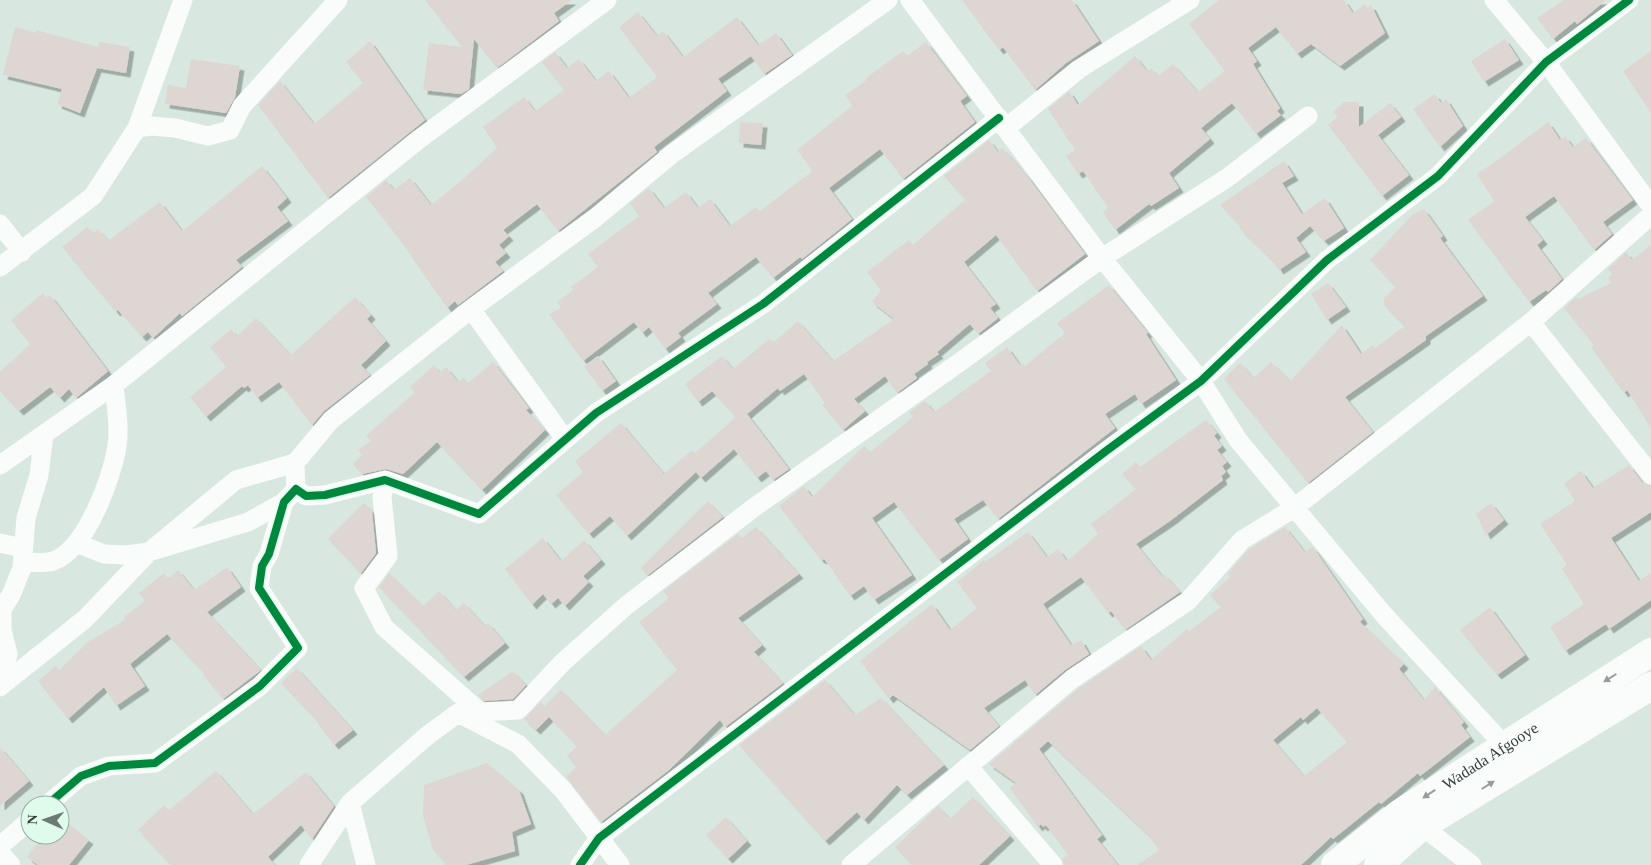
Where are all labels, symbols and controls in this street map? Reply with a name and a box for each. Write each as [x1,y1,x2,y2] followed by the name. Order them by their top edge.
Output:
[1603,674,1617,683] one-way arrow
[1439,719,1541,793] street label: Wadada Afgooye
[1481,781,1494,790] one-way arrow
[1422,789,1436,799] one-way arrow
[20,795,70,845] north arrow
[25,814,40,825] text: N

